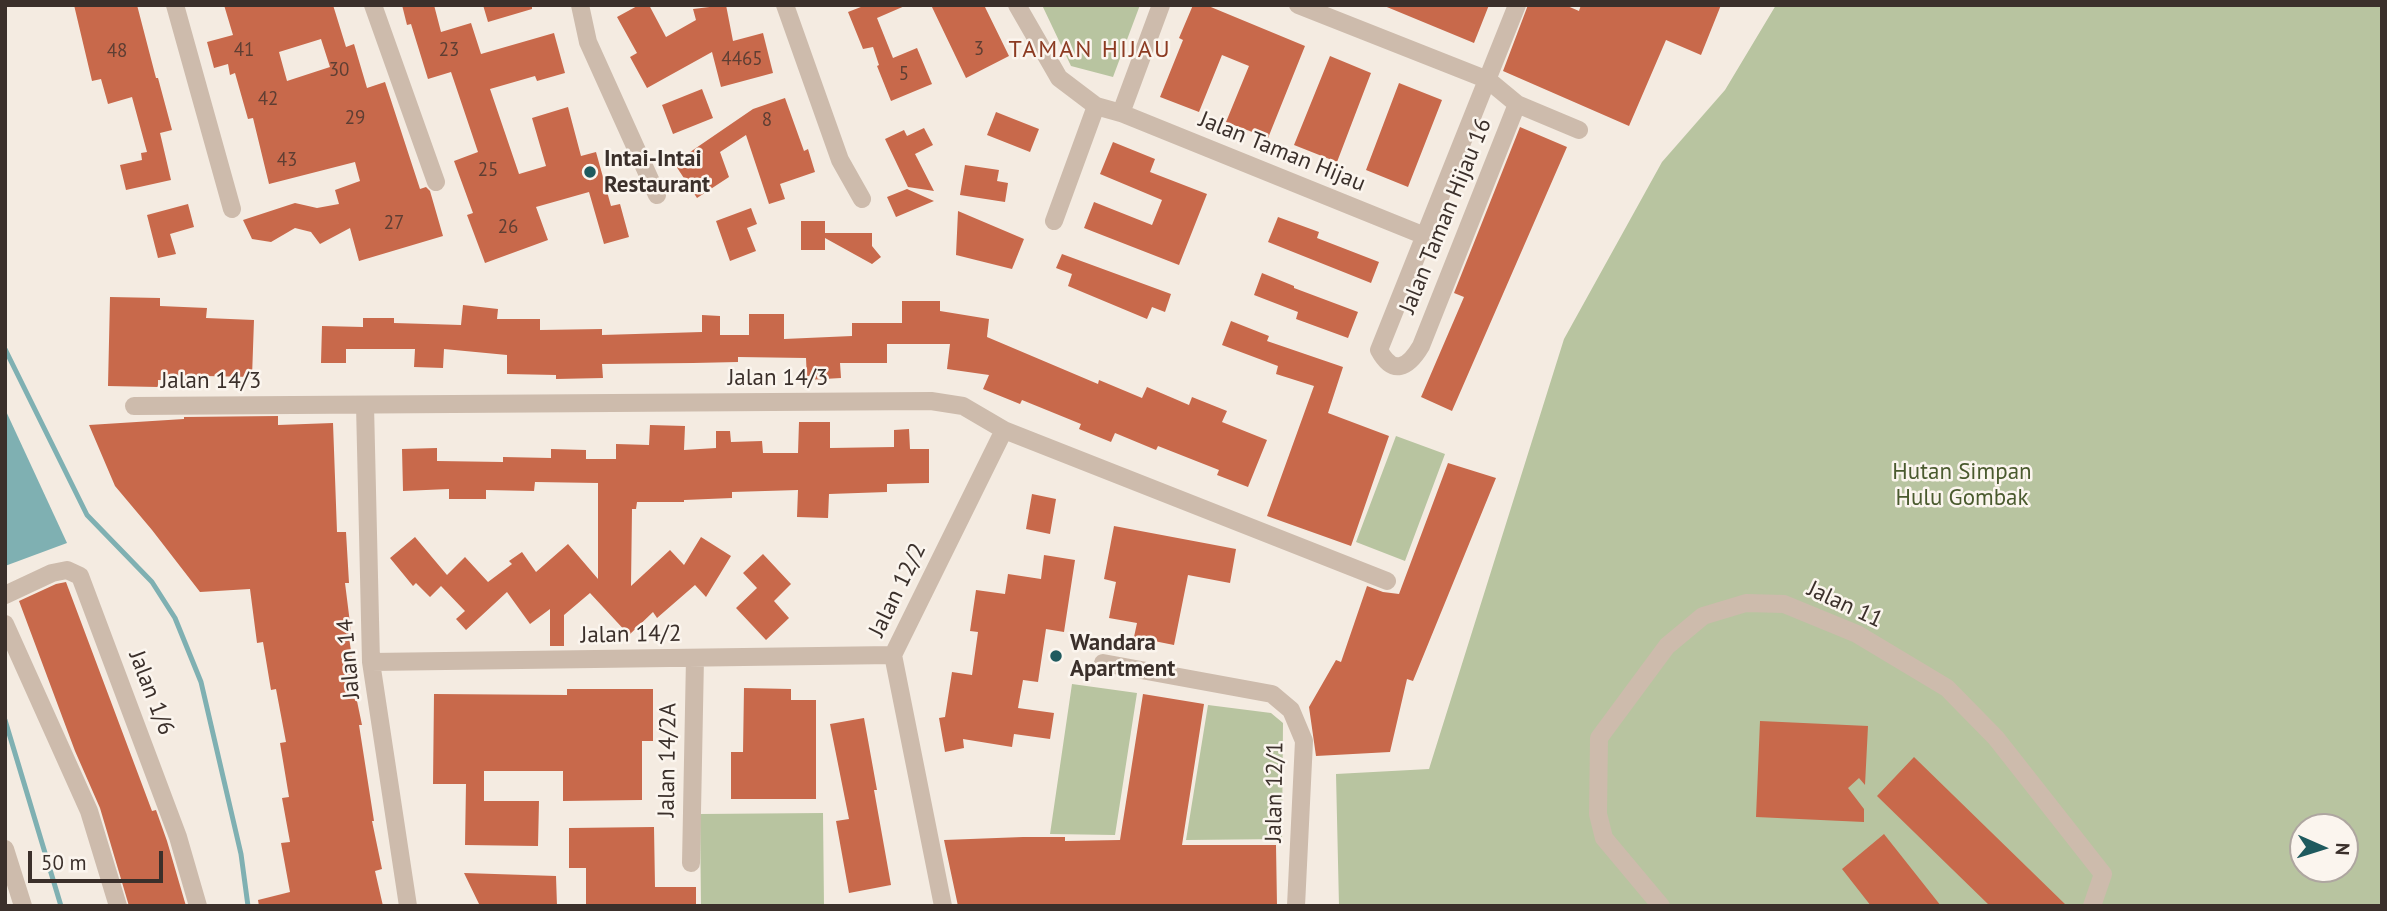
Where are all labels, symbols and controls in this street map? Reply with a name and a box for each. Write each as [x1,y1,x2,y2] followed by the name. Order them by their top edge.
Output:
[1010,36,1170,64] district label: TAMAN HIJAU
[974,39,984,61] house number: 3
[234,40,254,62] house number: 41
[439,40,459,62] house number: 23
[107,41,127,63] house number: 48
[721,49,763,71] house number: 4465
[329,60,349,82] house number: 30
[899,64,909,86] house number: 5
[258,89,278,111] house number: 42
[1195,106,1369,198] street label: Jalan Taman Hijau
[345,108,365,130] house number: 29
[762,110,772,132] house number: 8
[1394,114,1498,318] street label: Jalan Taman Hijau 16
[604,145,710,199] place label: Intai-Intai Restaurant
[277,150,297,172] house number: 43
[478,160,498,182] house number: 25
[582,164,598,180] marker: Intai-Intai Restaurant
[384,213,404,235] house number: 27
[498,217,518,239] house number: 26
[728,364,828,392] street label: Jalan 14/3
[161,367,261,395] street label: Jalan 14/3
[1892,458,2032,512] park label: Hutan Simpan Hulu Gombak
[864,539,932,641] street label: Jalan 12/2
[1803,576,1887,634] street label: Jalan 11
[332,618,366,700] street label: Jalan 14
[580,620,682,650] street label: Jalan 14/2
[1070,629,1175,683] place label: Wandara Apartment
[122,647,180,739] street label: Jalan 1/6
[1048,648,1064,664] marker: Wandara Apartment
[653,703,683,817] street label: Jalan 14/2A
[1260,741,1290,843] street label: Jalan 12/1
[2289,813,2359,883] north arrow
[32,838,166,882] scale bar
[2331,842,2355,856] text: N
[41,849,87,876] text: 50 m

